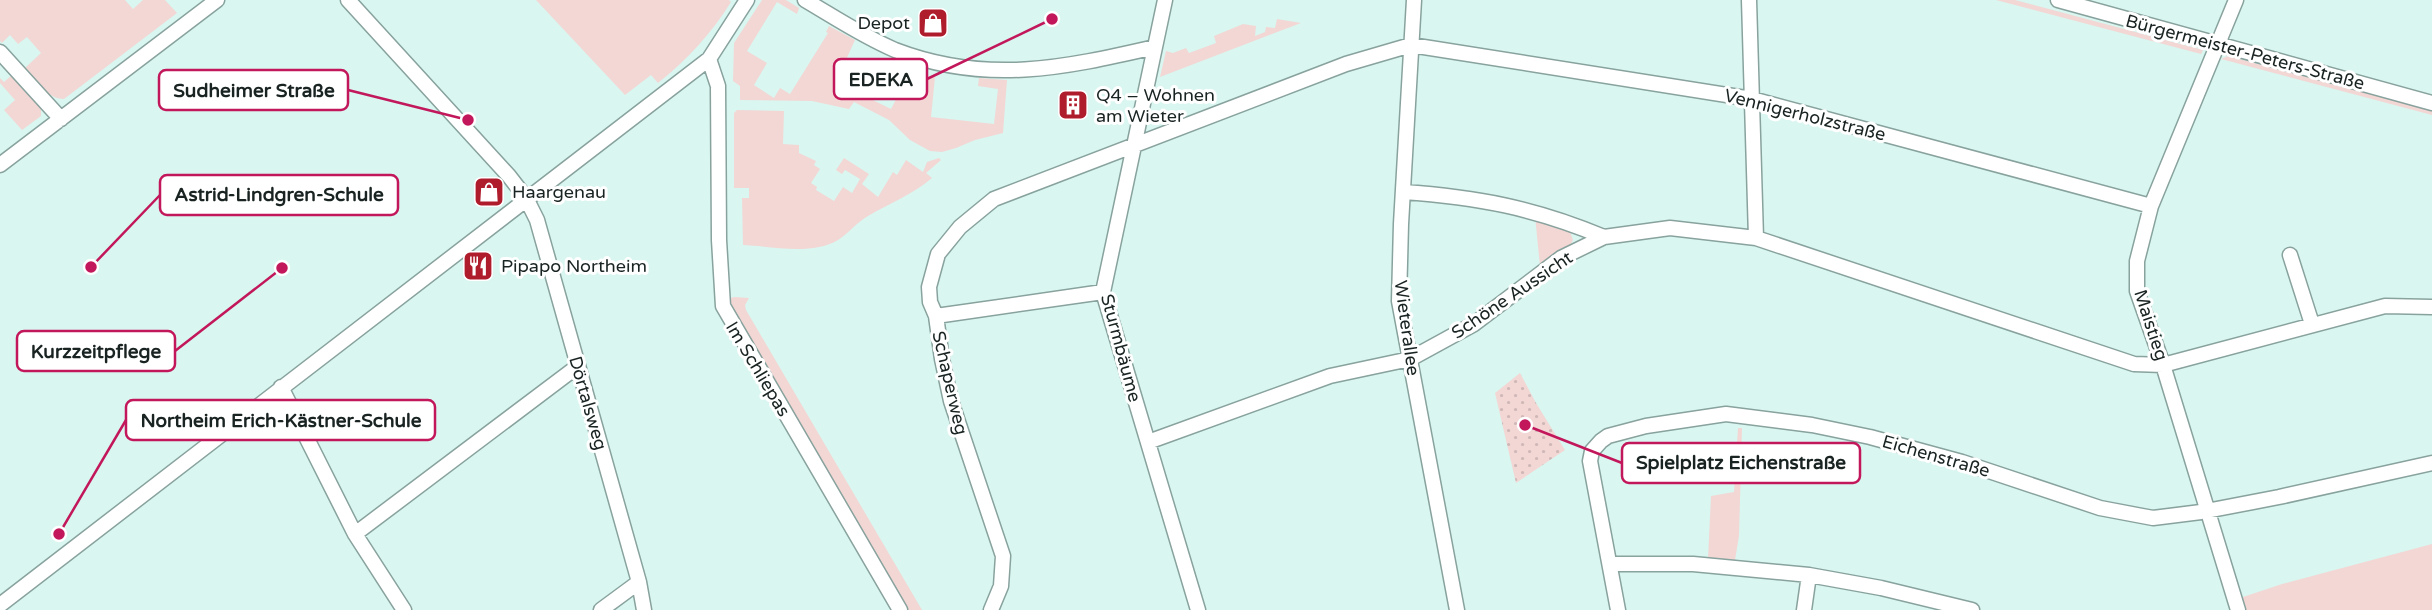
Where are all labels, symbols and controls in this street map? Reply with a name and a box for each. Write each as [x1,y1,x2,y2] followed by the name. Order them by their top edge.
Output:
[916,6,950,40] shop icon: Depot
[2123,9,2367,95] street label: Bürgermeister-Peters-Straße
[858,12,910,34] place label: Depot
[834,59,927,99] callout: EDEKA
[848,69,914,91] text: EDEKA
[159,70,348,110] callout: Sudheimer Straße
[173,80,335,102] text: Sudheimer Straße
[1096,84,1215,127] place label: Q4 – Wohnen am Wieter
[1722,84,1888,146] street label: Vennigerholzstraße
[1056,88,1090,122] building icon: Q4 – Wohnen am Wieter
[160,175,398,215] callout: Astrid-Lindgren-Schule
[472,175,506,209] shop icon: Haargenau
[512,181,606,203] place label: Haargenau
[174,184,384,207] text: Astrid-Lindgren-Schule
[1447,246,1577,344] street label: Schöne Aussicht
[461,249,495,283] restaurant icon: Pipapo Northeim
[501,255,647,277] place label: Pipapo Northeim
[1389,279,1425,377] street label: Wieterallee
[2129,287,2173,363] street label: Maistieg
[1096,292,1146,404] street label: Sturmbäume
[721,317,795,421] street label: Im Schliepas
[927,329,973,437] street label: Schaperweg
[17,331,175,371] callout: Kurzzeitpflege
[31,341,162,364] text: Kurzzeitpflege
[564,353,612,453] street label: Dörtalsweg
[126,400,435,440] callout: Northeim Erich-Kästner-Schule
[140,410,422,432] text: Northeim Erich-Kästner-Schule
[1879,430,1993,482] street label: Eichenstraße
[1622,443,1860,483] callout: Spielplatz Eichenstraße
[1636,452,1846,475] text: Spielplatz Eichenstraße

